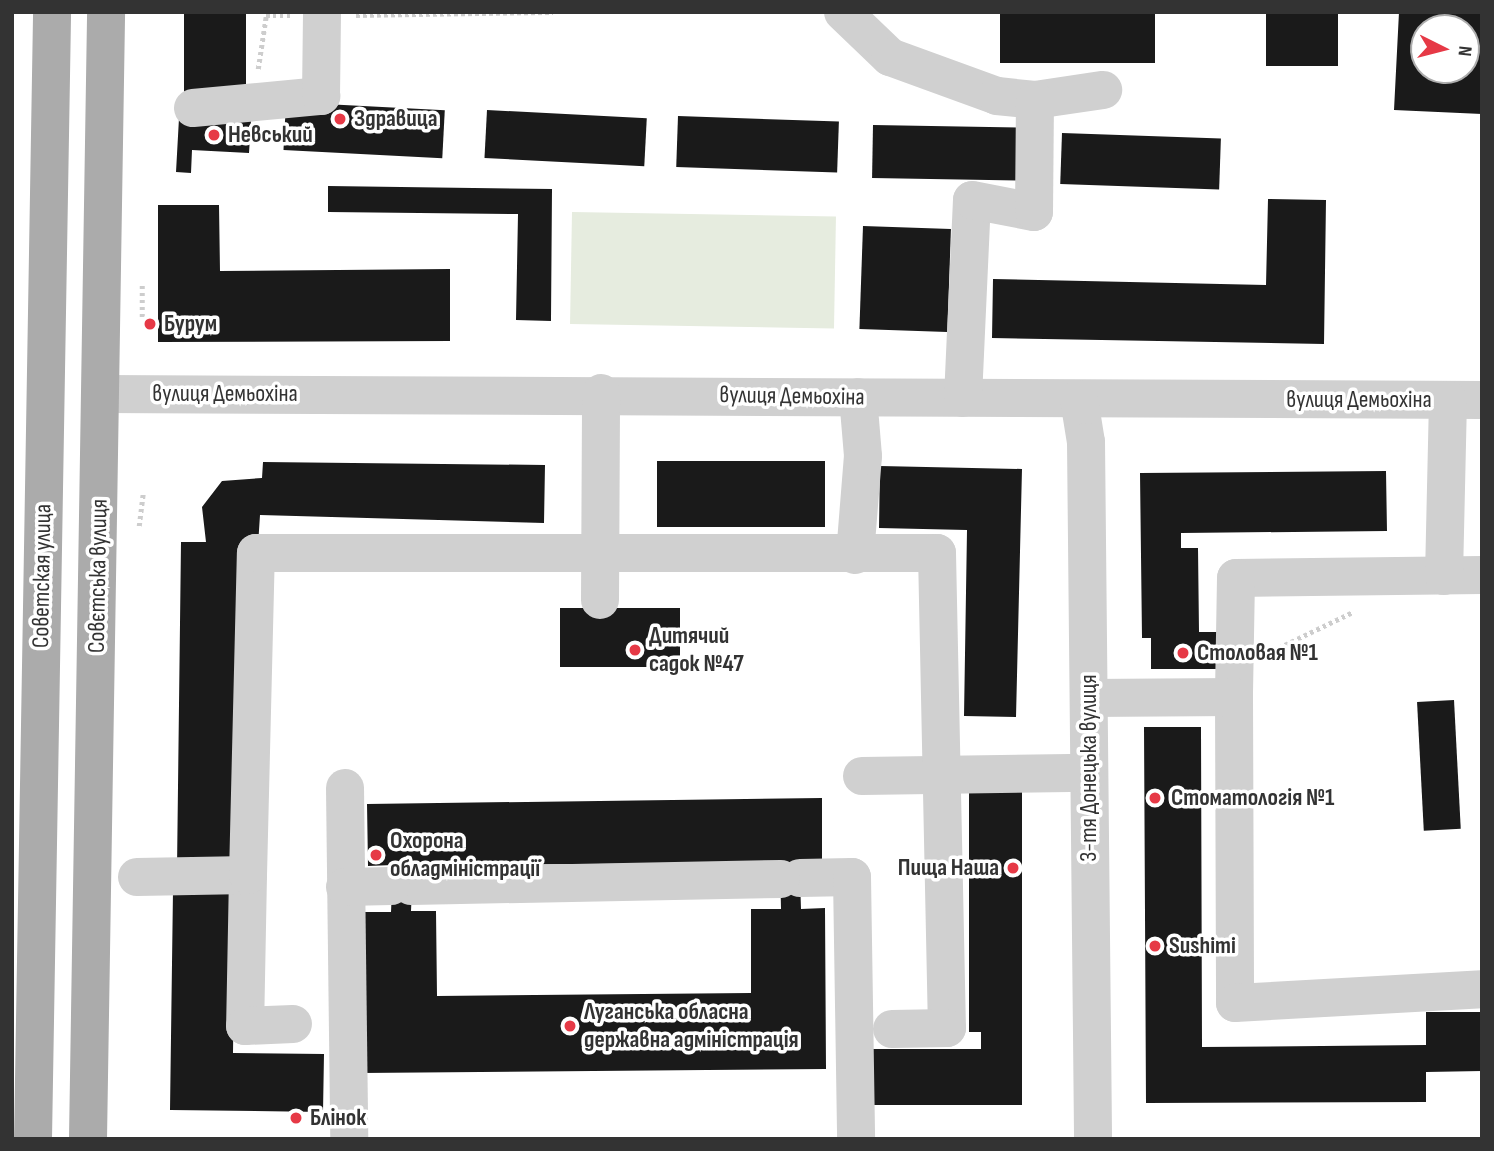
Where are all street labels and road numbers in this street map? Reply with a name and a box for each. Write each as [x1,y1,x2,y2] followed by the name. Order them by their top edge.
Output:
[152,380,298,408] street label: вулиця Демьохіна
[719,380,865,412] street label: вулиця Демьохіна
[1286,386,1432,414] street label: вулиця Демьохіна
[82,499,114,653] street label: Совєтська вулиця
[26,504,58,648] street label: Советская улица
[1075,674,1103,862] street label: 3-тя Донецька вулиця

